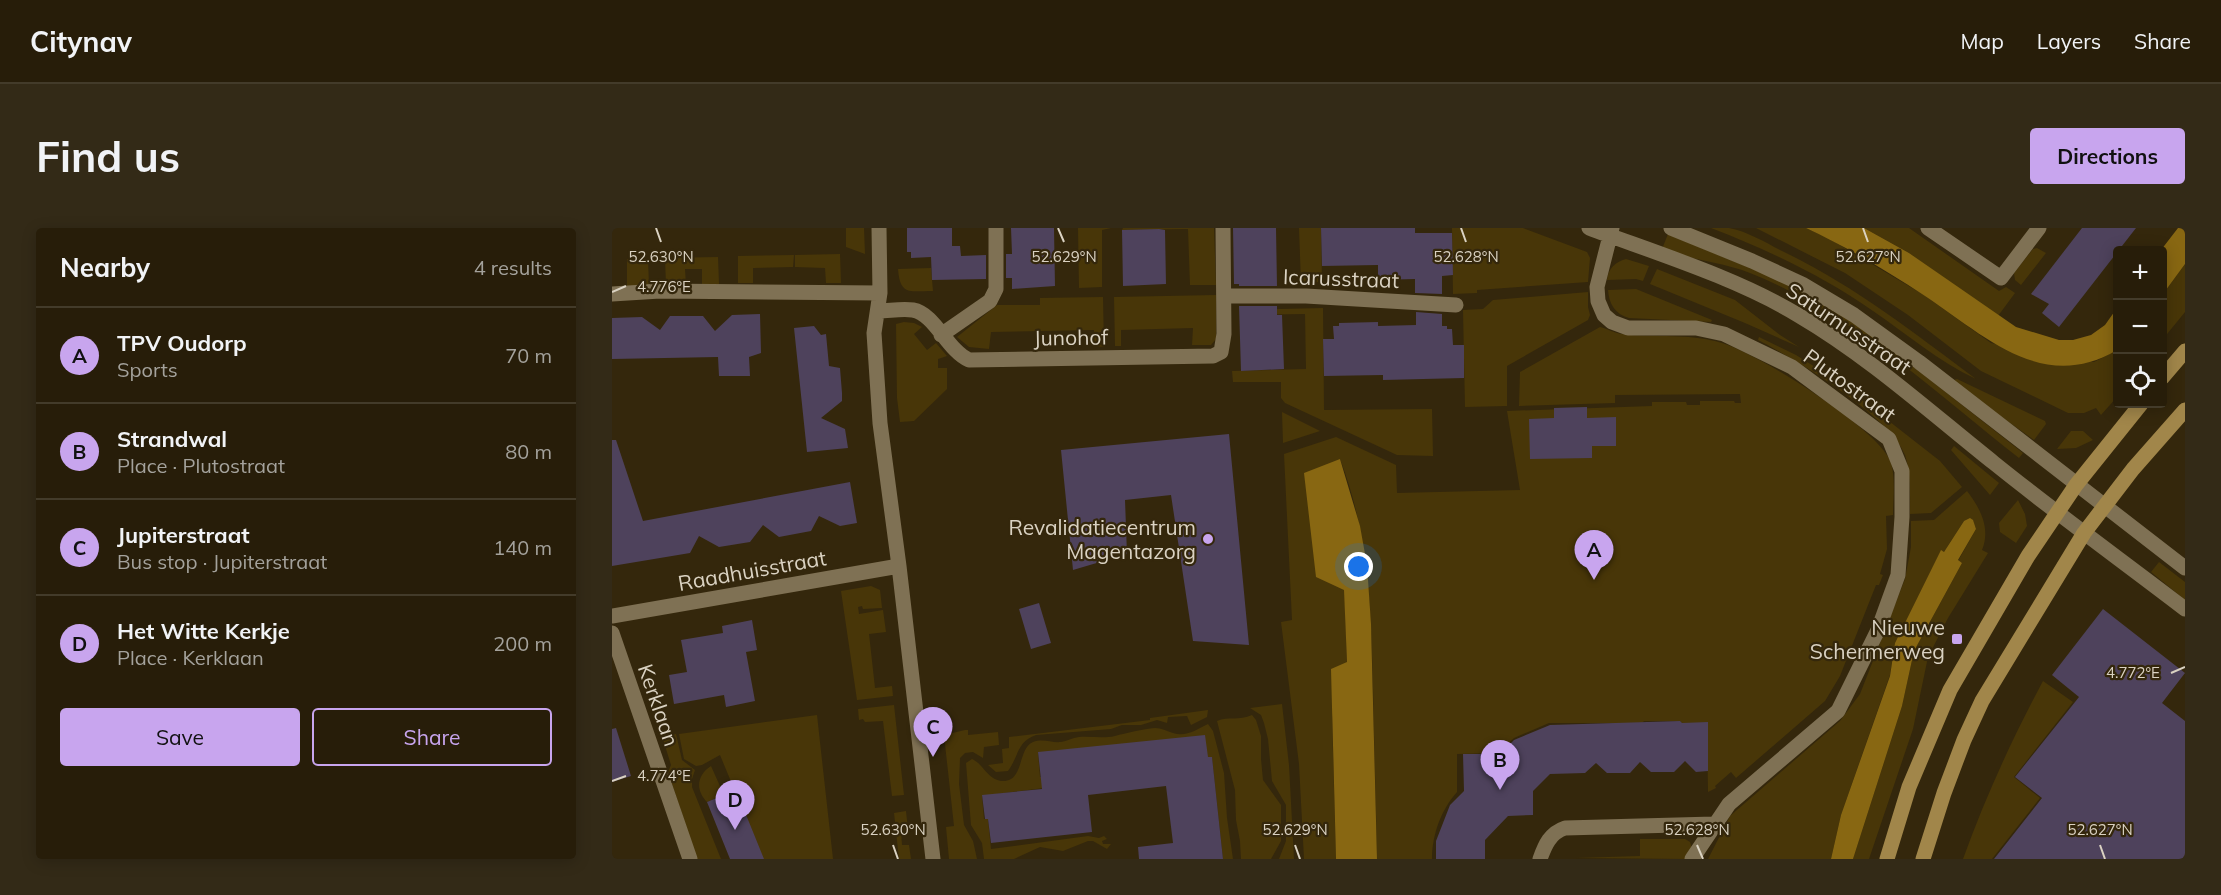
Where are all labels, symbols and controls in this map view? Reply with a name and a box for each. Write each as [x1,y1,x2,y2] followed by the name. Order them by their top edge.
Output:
[30,24,132,59] text: Citynav
[1961,28,2004,54] text: Map
[2037,28,2101,54] text: Layers
[2134,28,2191,54] text: Share
[2030,128,2185,184] button: Directions
[36,130,180,183] text: Find us
[2113,246,2167,408] map controls
[2113,246,2167,300] button: +
[628,247,694,266] text: 52.630°N
[1031,247,1097,266] text: 52.629°N
[1433,247,1499,266] text: 52.628°N
[1835,247,1901,266] text: 52.627°N
[60,251,150,284] text: Nearby
[474,255,552,280] text: 4 results
[1282,263,1400,293] street label: Icarusstraat
[637,277,691,296] text: 4.776°E
[1781,277,1917,379] street label: Saturnusstraat
[2113,300,2167,354] button: −
[1033,323,1109,351] street label: Junohof
[117,329,247,357] text: TPV Oudorp
[72,343,87,368] text: A
[505,343,552,368] text: 70 m
[1799,343,1901,427] street label: Plutostraat
[2113,354,2167,408] button: locate
[117,357,178,382] text: Sports
[117,425,227,453] text: Strandwal
[73,439,86,464] text: B
[505,439,552,464] text: 80 m
[117,453,285,478] text: Place · Plutostraat
[1008,514,1196,564] place label: Revalidatiecentrum Magentazorg
[117,521,250,549] text: Jupiterstraat
[1574,530,1614,580] pin: A
[1201,532,1215,546] marker: Revalidatiecentrum Magentazorg
[73,535,86,560] text: C
[493,535,552,560] text: 140 m
[676,544,828,596] street label: Raadhuisstraat
[117,549,327,574] text: Bus stop · Jupiterstraat
[1344,552,1373,581] your location
[1810,614,1945,664] place label: Nieuwe Schermerweg
[117,617,290,645] text: Het Witte Kerkje
[72,631,87,656] text: D
[493,631,552,656] text: 200 m
[1950,632,1964,646] marker: Nieuwe Schermerweg
[117,645,264,670] text: Place · Kerklaan
[633,660,685,750] street label: Kerklaan
[2106,663,2160,682] text: 4.772°E
[60,708,300,766] button: Save
[312,708,552,766] button: Share
[914,708,952,757] pin: C
[1480,740,1520,790] pin: B
[637,766,691,785] text: 4.774°E
[716,780,754,830] pin: D
[860,820,926,839] text: 52.630°N
[1262,820,1328,839] text: 52.629°N
[1664,820,1730,839] text: 52.628°N
[2067,820,2133,839] text: 52.627°N

